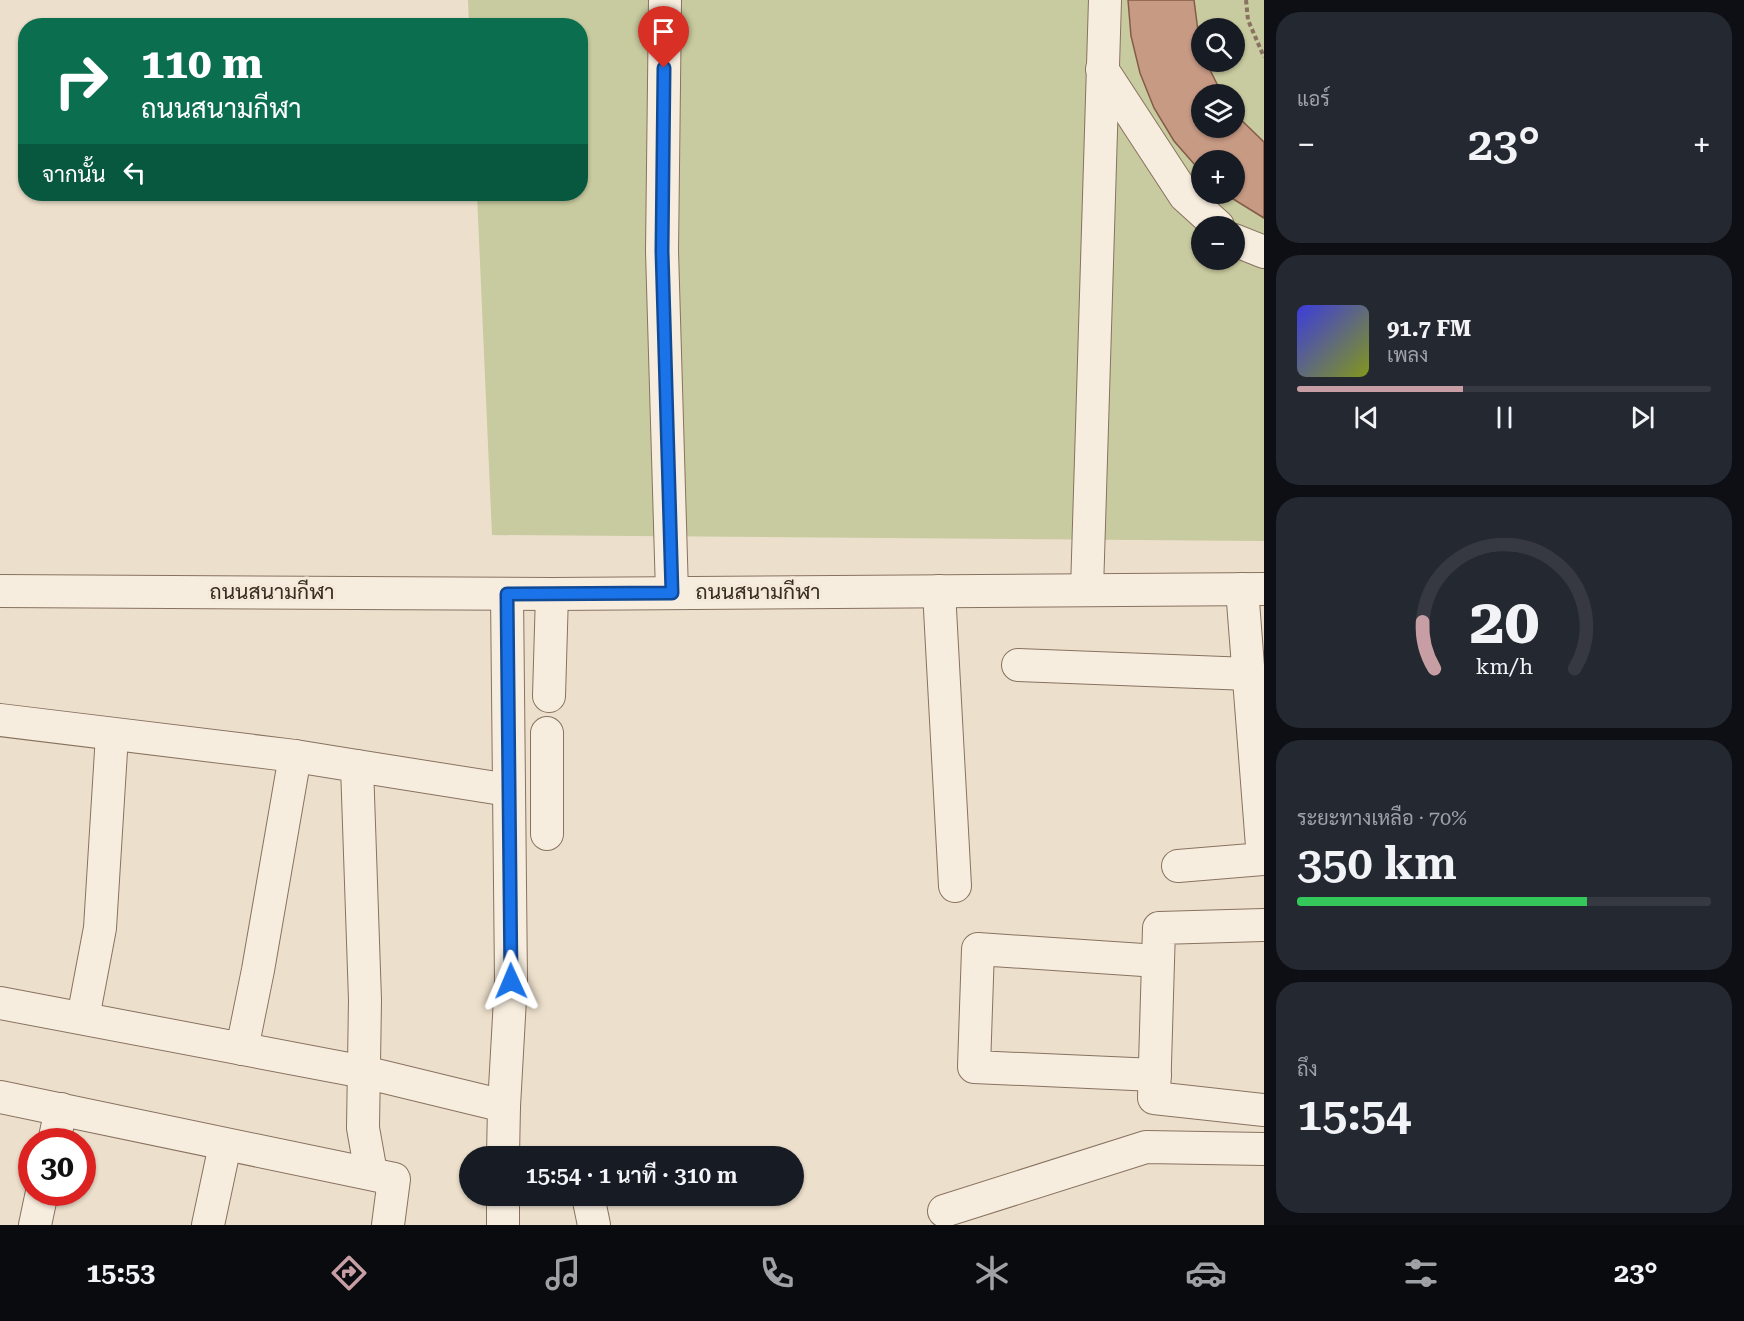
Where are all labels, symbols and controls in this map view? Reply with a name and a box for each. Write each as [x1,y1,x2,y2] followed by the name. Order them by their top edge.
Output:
[638,6,689,68] pin
[647,15,680,48] icon: arrive
[1191,18,1245,270] map controls
[1191,18,1245,72] button: search
[141,39,263,88] text: 110 m
[42,42,120,120] icon: right
[1191,84,1245,138] button: layers
[1297,87,1330,111] text: แอร์
[141,93,302,125] text: ถนนสนามกีฬา
[1468,118,1540,171] text: 23°
[1297,125,1315,164] text: −
[1693,125,1711,164] text: +
[1191,150,1245,204] button: +
[118,156,151,189] icon: left
[42,162,106,187] text: จากนั้น
[1191,216,1245,270] button: −
[1387,316,1471,341] text: 91.7 FM
[1387,343,1428,367] text: เพลง
[1350,401,1383,434] icon: previous
[1488,401,1521,434] icon: pause
[1626,401,1659,434] icon: next
[210,579,335,604] street label: ถนนสนามกีฬา
[696,579,821,604] street label: ถนนสนามกีฬา
[1469,586,1539,659] text: 20
[1475,655,1533,680] text: km/h
[1297,806,1467,830] text: ระยะทางเหลือ · 70%
[1297,837,1457,890] text: 350 km
[479,949,543,1013] position arrow
[1297,1057,1318,1081] text: ถึง
[1297,1088,1411,1141] text: 15:54
[18,1128,96,1206] speed limit sign: 30
[525,1163,738,1188] text: 15:54 · 1 นาที · 310 m
[328,1252,370,1294] icon: directions
[542,1252,584,1294] icon: music
[756,1252,798,1294] icon: phone
[971,1252,1013,1294] icon: climate
[1185,1252,1227,1294] icon: car
[1400,1252,1442,1294] icon: filters
[86,1257,155,1289] text: 15:53
[1614,1257,1658,1289] text: 23°

